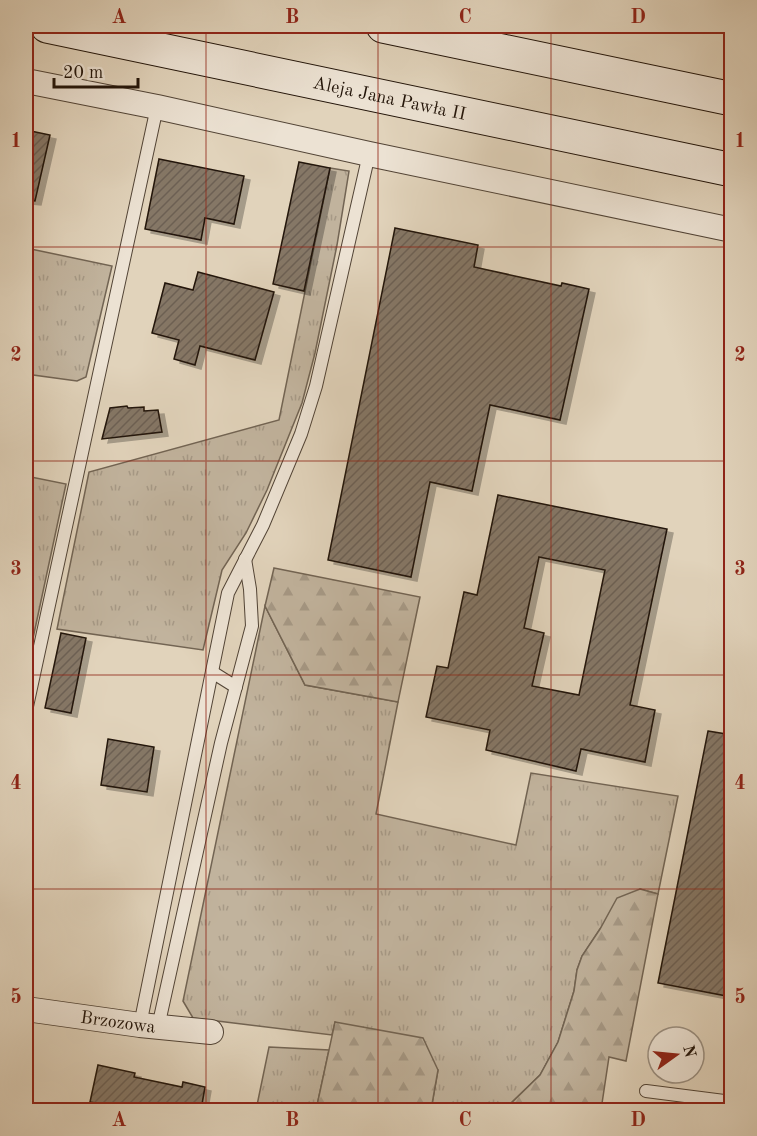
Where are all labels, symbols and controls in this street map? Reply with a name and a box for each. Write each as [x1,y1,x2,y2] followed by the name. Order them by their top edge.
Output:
[111,8,127,28] text: A
[285,8,299,28] text: B
[458,8,472,28] text: C
[630,8,646,28] text: D
[54,51,138,89] scale bar
[63,64,103,82] text: 20 m
[311,74,467,124] street label: Aleja Jana Pawła II
[10,132,22,152] text: 1
[734,132,746,152] text: 1
[10,346,22,366] text: 2
[734,346,746,366] text: 2
[10,560,22,580] text: 3
[734,560,746,580] text: 3
[10,774,22,794] text: 4
[734,774,746,794] text: 4
[10,987,22,1008] text: 5
[734,987,746,1008] text: 5
[79,1009,156,1036] street label: Brzozowa
[646,1025,706,1085] north arrow
[679,1044,698,1060] text: N
[111,1111,127,1131] text: A
[285,1111,299,1131] text: B
[458,1111,472,1131] text: C
[630,1111,646,1131] text: D

